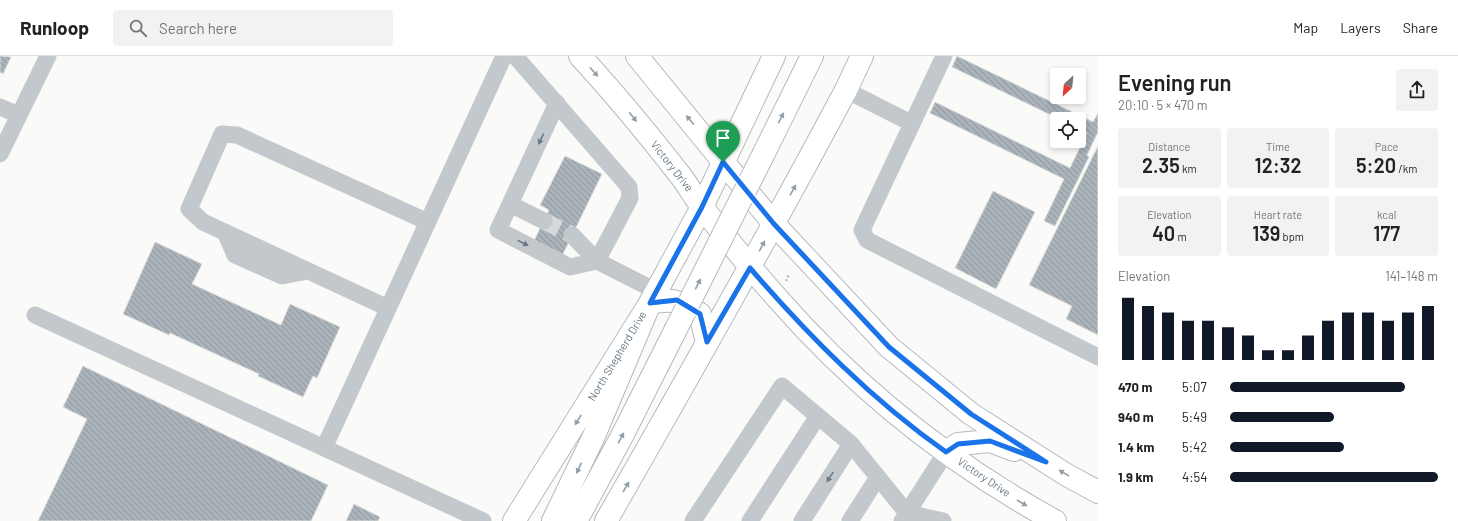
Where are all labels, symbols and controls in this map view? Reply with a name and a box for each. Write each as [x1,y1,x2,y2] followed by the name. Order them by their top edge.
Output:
[113,10,393,46] search box
[20,16,89,39] text: Runloop
[127,17,149,39] icon: search
[159,19,237,37] text: Search here
[1293,19,1318,36] text: Map
[1340,19,1381,36] text: Layers
[1403,19,1438,36] text: Share
[589,67,598,76] one-way arrow
[1050,68,1086,104] north arrow
[1050,68,1086,148] map controls
[1118,69,1232,95] text: Evening run
[1396,69,1438,111] button: share
[1118,97,1208,113] text: 20:10 · 5 × 470 m
[629,112,638,123] one-way arrow
[778,112,785,124] one-way arrow
[1050,112,1086,148] button: locate
[686,115,695,126] one-way arrow
[706,121,740,162] pin
[712,127,734,149] icon: arrive
[538,133,544,144] one-way arrow
[649,138,696,194] street label: Victory Drive
[1148,140,1190,153] text: Distance
[1266,140,1290,153] text: Time
[1375,140,1398,153] text: Pace
[1142,153,1180,177] text: 2.35
[1255,153,1301,177] text: 12:32
[1356,153,1396,177] text: 5:20
[1180,162,1197,175] text: km
[1396,162,1417,175] text: /km
[790,184,796,196] one-way arrow
[1147,208,1191,221] text: Elevation
[1254,208,1302,221] text: Heart rate
[1377,208,1396,221] text: kcal
[1152,221,1175,245] text: 40
[1252,221,1280,245] text: 139
[1373,221,1400,245] text: 177
[1175,230,1187,243] text: m
[1280,230,1304,243] text: bpm
[517,240,529,246] one-way arrow
[759,240,765,251] one-way arrow
[1118,268,1170,284] text: Elevation
[1385,268,1438,284] text: 141–148 m
[695,278,702,290] one-way arrow
[585,308,649,403] street label: North Shepherd Drive
[1118,379,1152,395] text: 470 m
[1182,379,1207,395] text: 5:07
[1118,409,1154,425] text: 940 m
[1182,409,1207,425] text: 5:49
[574,415,582,425] one-way arrow
[618,432,624,443] one-way arrow
[1118,439,1154,455] text: 1.4 km
[1182,439,1207,455] text: 5:42
[955,454,1013,499] street label: Victory Drive
[576,462,582,473] one-way arrow
[1118,469,1153,485] text: 1.9 km
[1182,469,1207,485] text: 4:54
[1058,470,1070,477] one-way arrow
[826,472,834,482] one-way arrow
[622,481,629,493] one-way arrow
[1016,499,1028,506] one-way arrow

